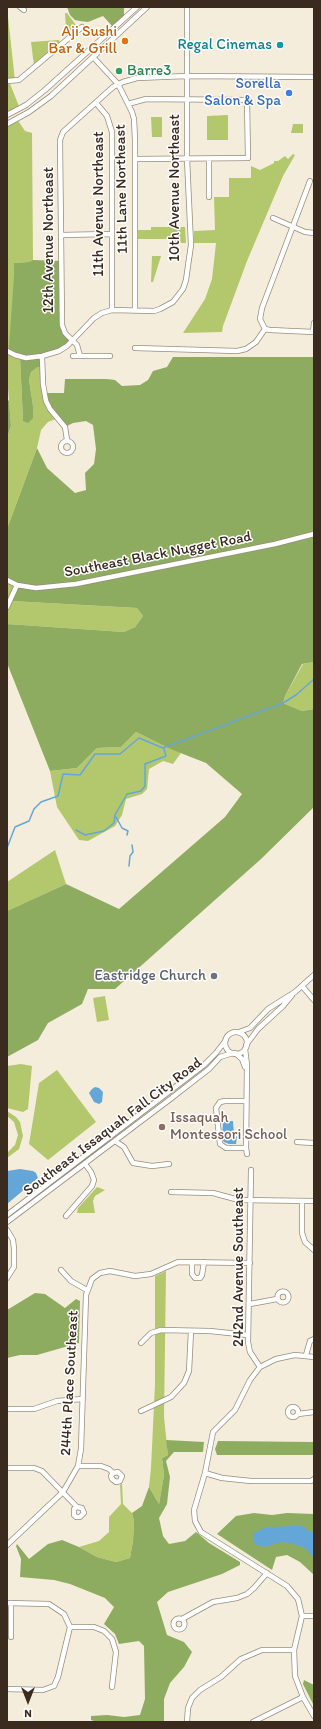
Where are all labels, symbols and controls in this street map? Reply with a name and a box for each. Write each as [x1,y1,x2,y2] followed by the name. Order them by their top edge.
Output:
[48,23,117,58] place label: Aji Sushi Bar & Grill
[120,36,130,46] marker: Aji Sushi Bar & Grill
[177,36,272,54] place label: Regal Cinemas
[275,40,285,50] marker: Regal Cinemas
[127,62,171,80] place label: Barre3
[114,66,124,76] marker: Barre3
[204,75,281,110] place label: Sorella Salon & Spa
[284,88,294,98] marker: Sorella Salon & Spa
[166,114,184,262] street label: 10th Avenue Northeast
[112,124,132,254] street label: 11th Lane Northeast
[90,131,108,277] street label: 11th Avenue Northeast
[40,167,58,313] street label: 12th Avenue Northeast
[63,528,253,582] street label: Southeast Black Nugget Road
[95,967,206,985] place label: Eastridge Church
[209,971,219,981] marker: Eastridge Church
[20,1054,206,1200] street label: Southeast Issaquah Fall City Road
[170,1109,287,1144] place label: Issaquah Montessori School
[157,1122,167,1132] marker: Issaquah Montessori School
[230,1187,248,1347] street label: 242nd Avenue Southeast
[57,1310,83,1456] street label: 244th Place Southeast
[8,1681,48,1721] north arrow
[24,1707,32,1720] text: N

